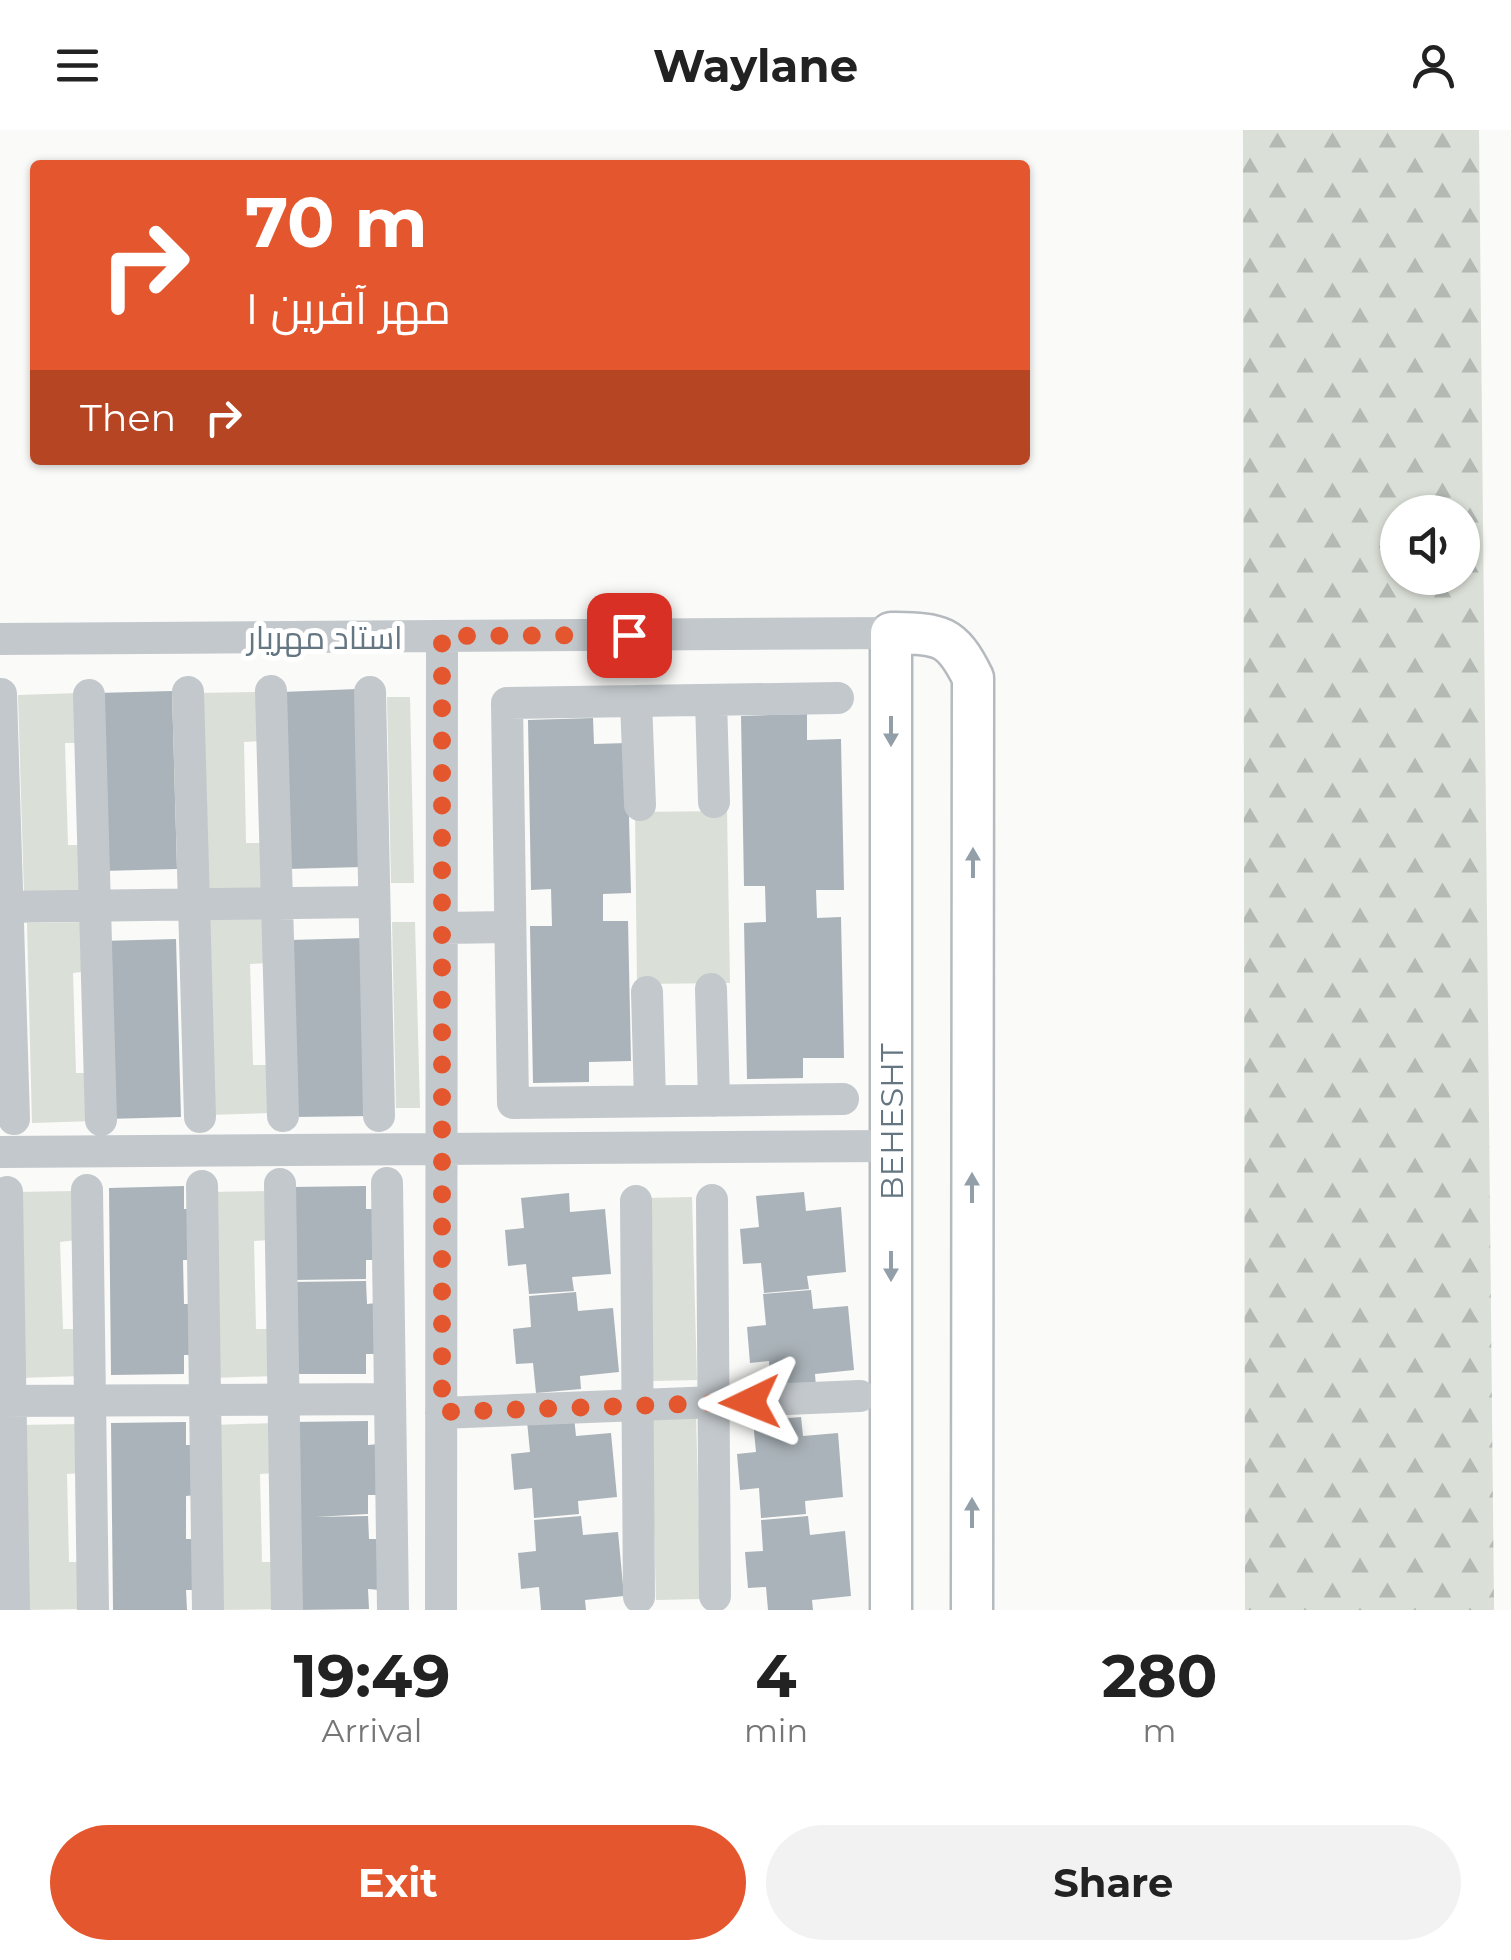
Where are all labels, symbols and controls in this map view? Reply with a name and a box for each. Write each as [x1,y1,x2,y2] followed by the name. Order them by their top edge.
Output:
[50,38,105,93] icon: menu
[653,38,858,93] text: Waylane
[1406,38,1461,93] icon: person
[245,179,428,265] text: 70 m
[80,200,210,330] icon: right
[245,280,451,335] text: مهر آفرین ۱
[196,390,251,445] icon: right
[80,394,176,441] text: Then
[1380,495,1480,595] map controls
[1380,495,1480,595] button: sound
[587,593,672,678] pin
[602,608,657,663] icon: arrive
[245,618,403,657] street label: استاد مهریار
[883,715,899,747] one-way arrow
[965,846,981,878] one-way arrow
[872,1043,911,1201] street label: BEHESHT
[964,1171,980,1203] one-way arrow
[883,1250,899,1282] one-way arrow
[698,1350,802,1454] position arrow
[964,1496,980,1528] one-way arrow
[294,1639,450,1712] text: 19:49
[755,1639,797,1712] text: 4
[1102,1639,1217,1712] text: 280
[321,1711,422,1750] text: Arrival
[744,1711,808,1750] text: min
[1143,1711,1177,1750] text: m
[50,1825,746,1940] button: Exit
[766,1825,1461,1940] button: Share

